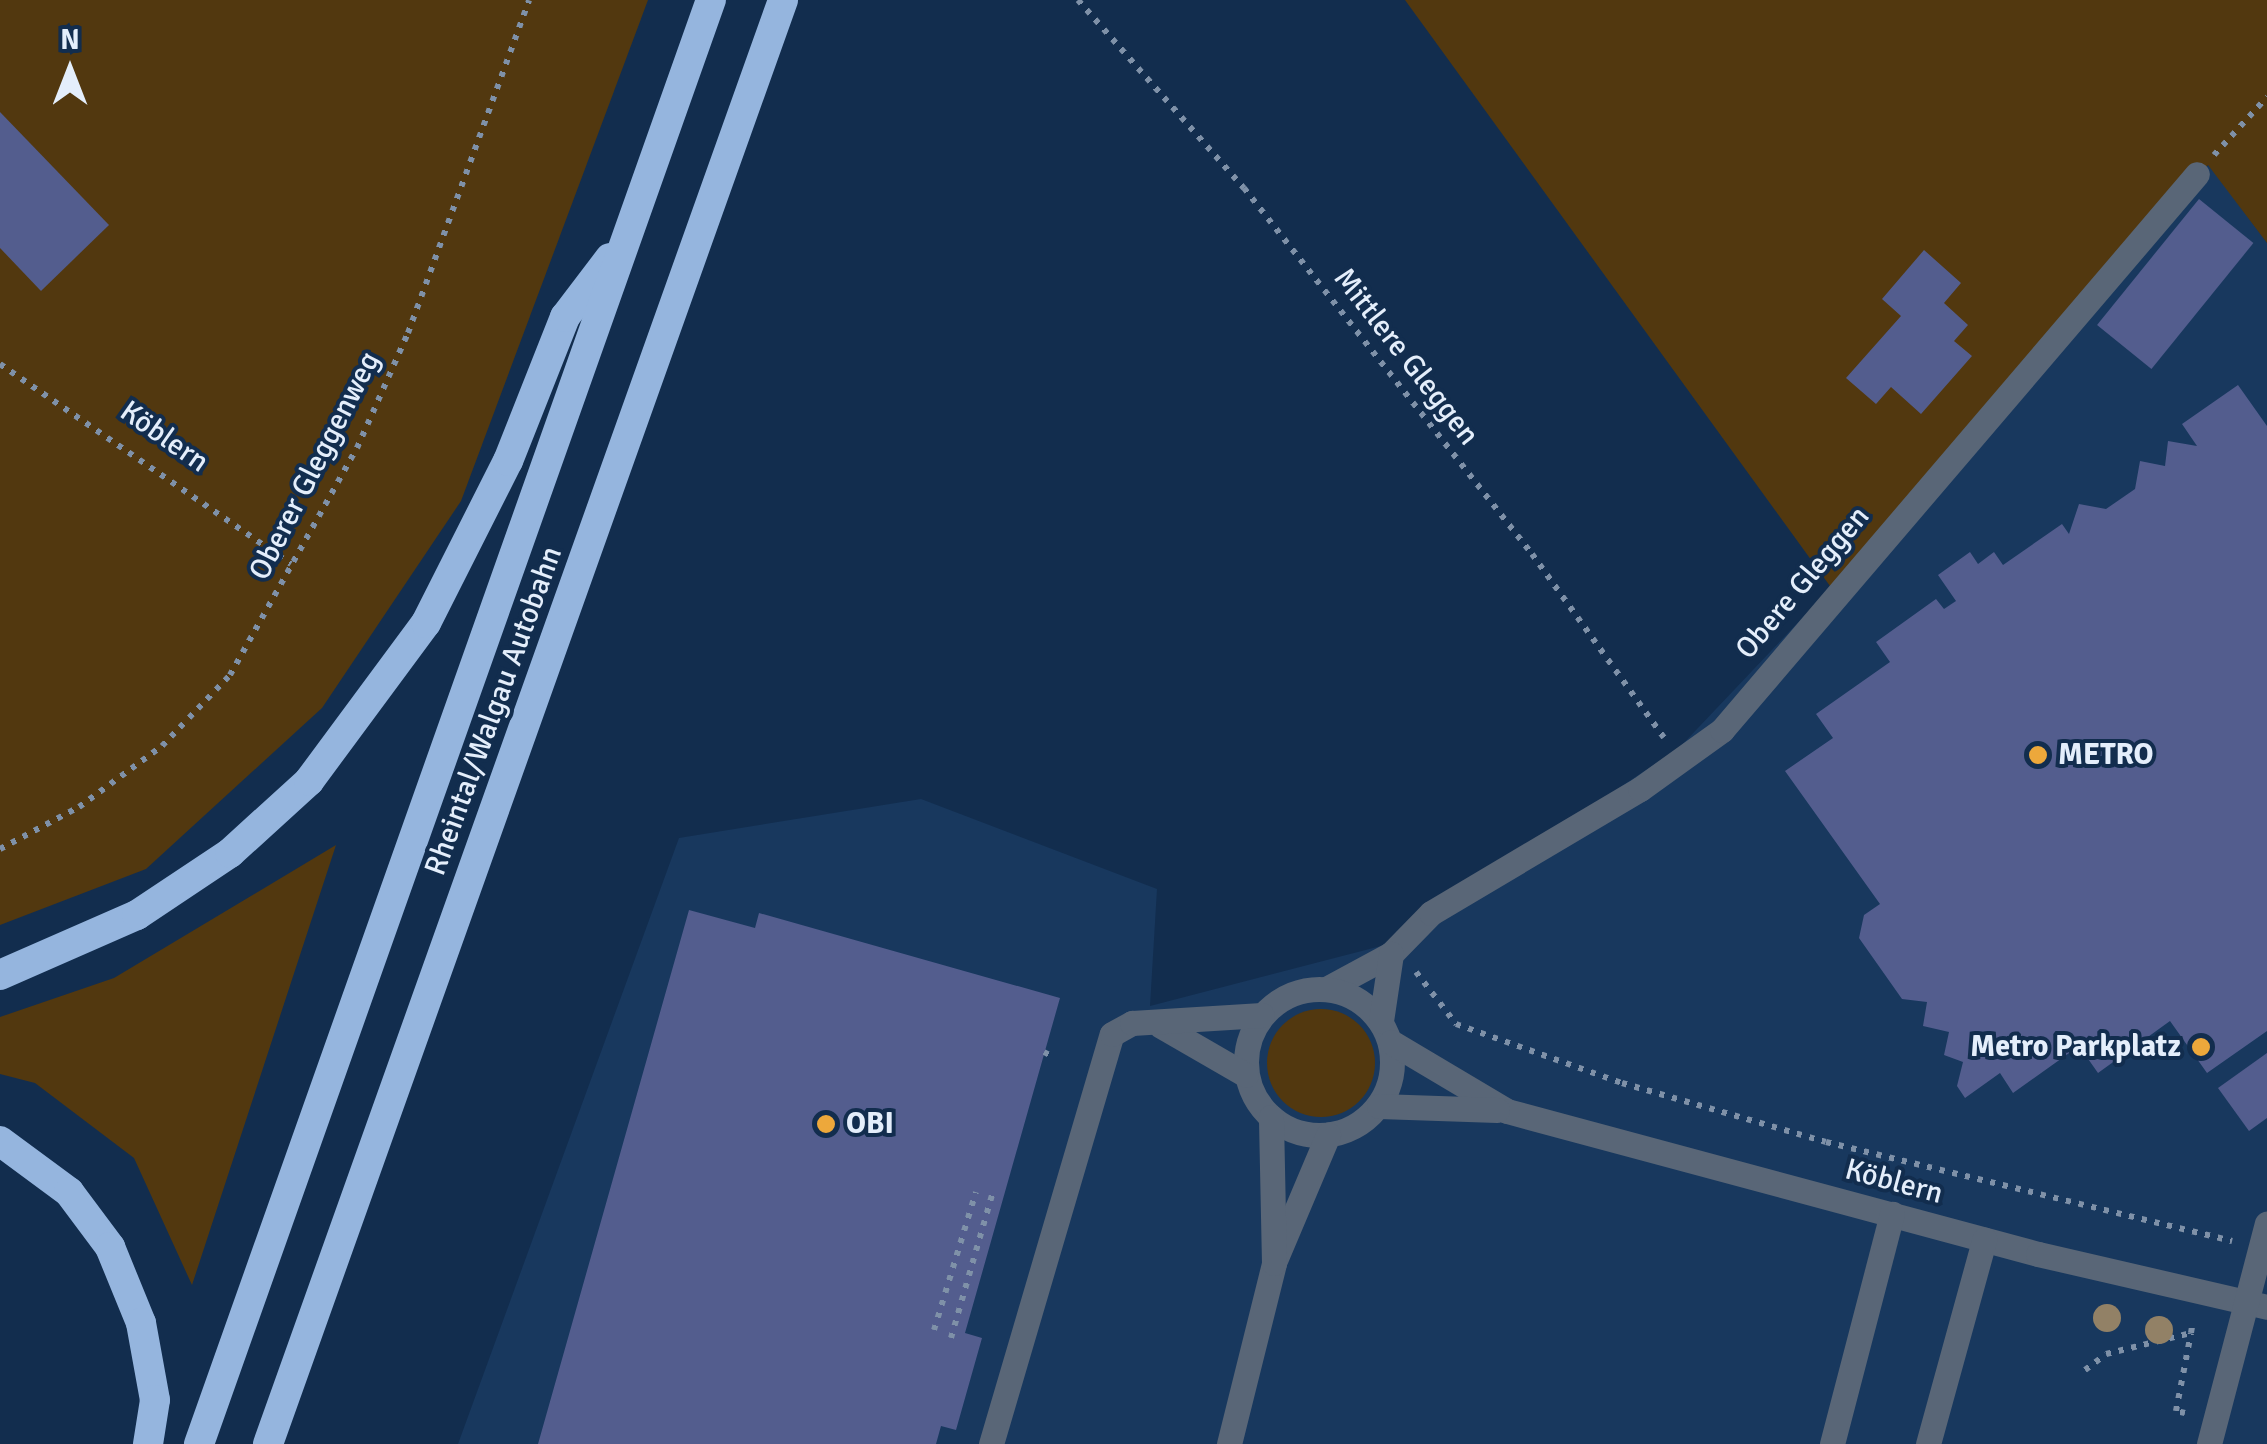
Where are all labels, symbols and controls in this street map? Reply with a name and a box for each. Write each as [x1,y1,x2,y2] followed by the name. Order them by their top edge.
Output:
[20,20,120,120] north arrow
[60,23,80,57] text: N
[1326,261,1486,453] street label: Mittlere Gleggen
[242,346,388,586] street label: Oberer Gleggenweg
[113,394,215,480] street label: Köblern
[1729,499,1877,667] street label: Obere Gleggen
[418,542,570,880] street label: Rheintal/Walgau Autobahn
[2058,737,2154,773] place label: METRO
[2027,744,2049,766] marker: METRO
[1970,1029,2181,1065] place label: Metro Parkplatz
[2190,1036,2212,1058] marker: Metro Parkplatz
[846,1106,894,1142] place label: OBI
[815,1113,837,1135] marker: OBI
[1841,1152,1947,1212] street label: Köblern

